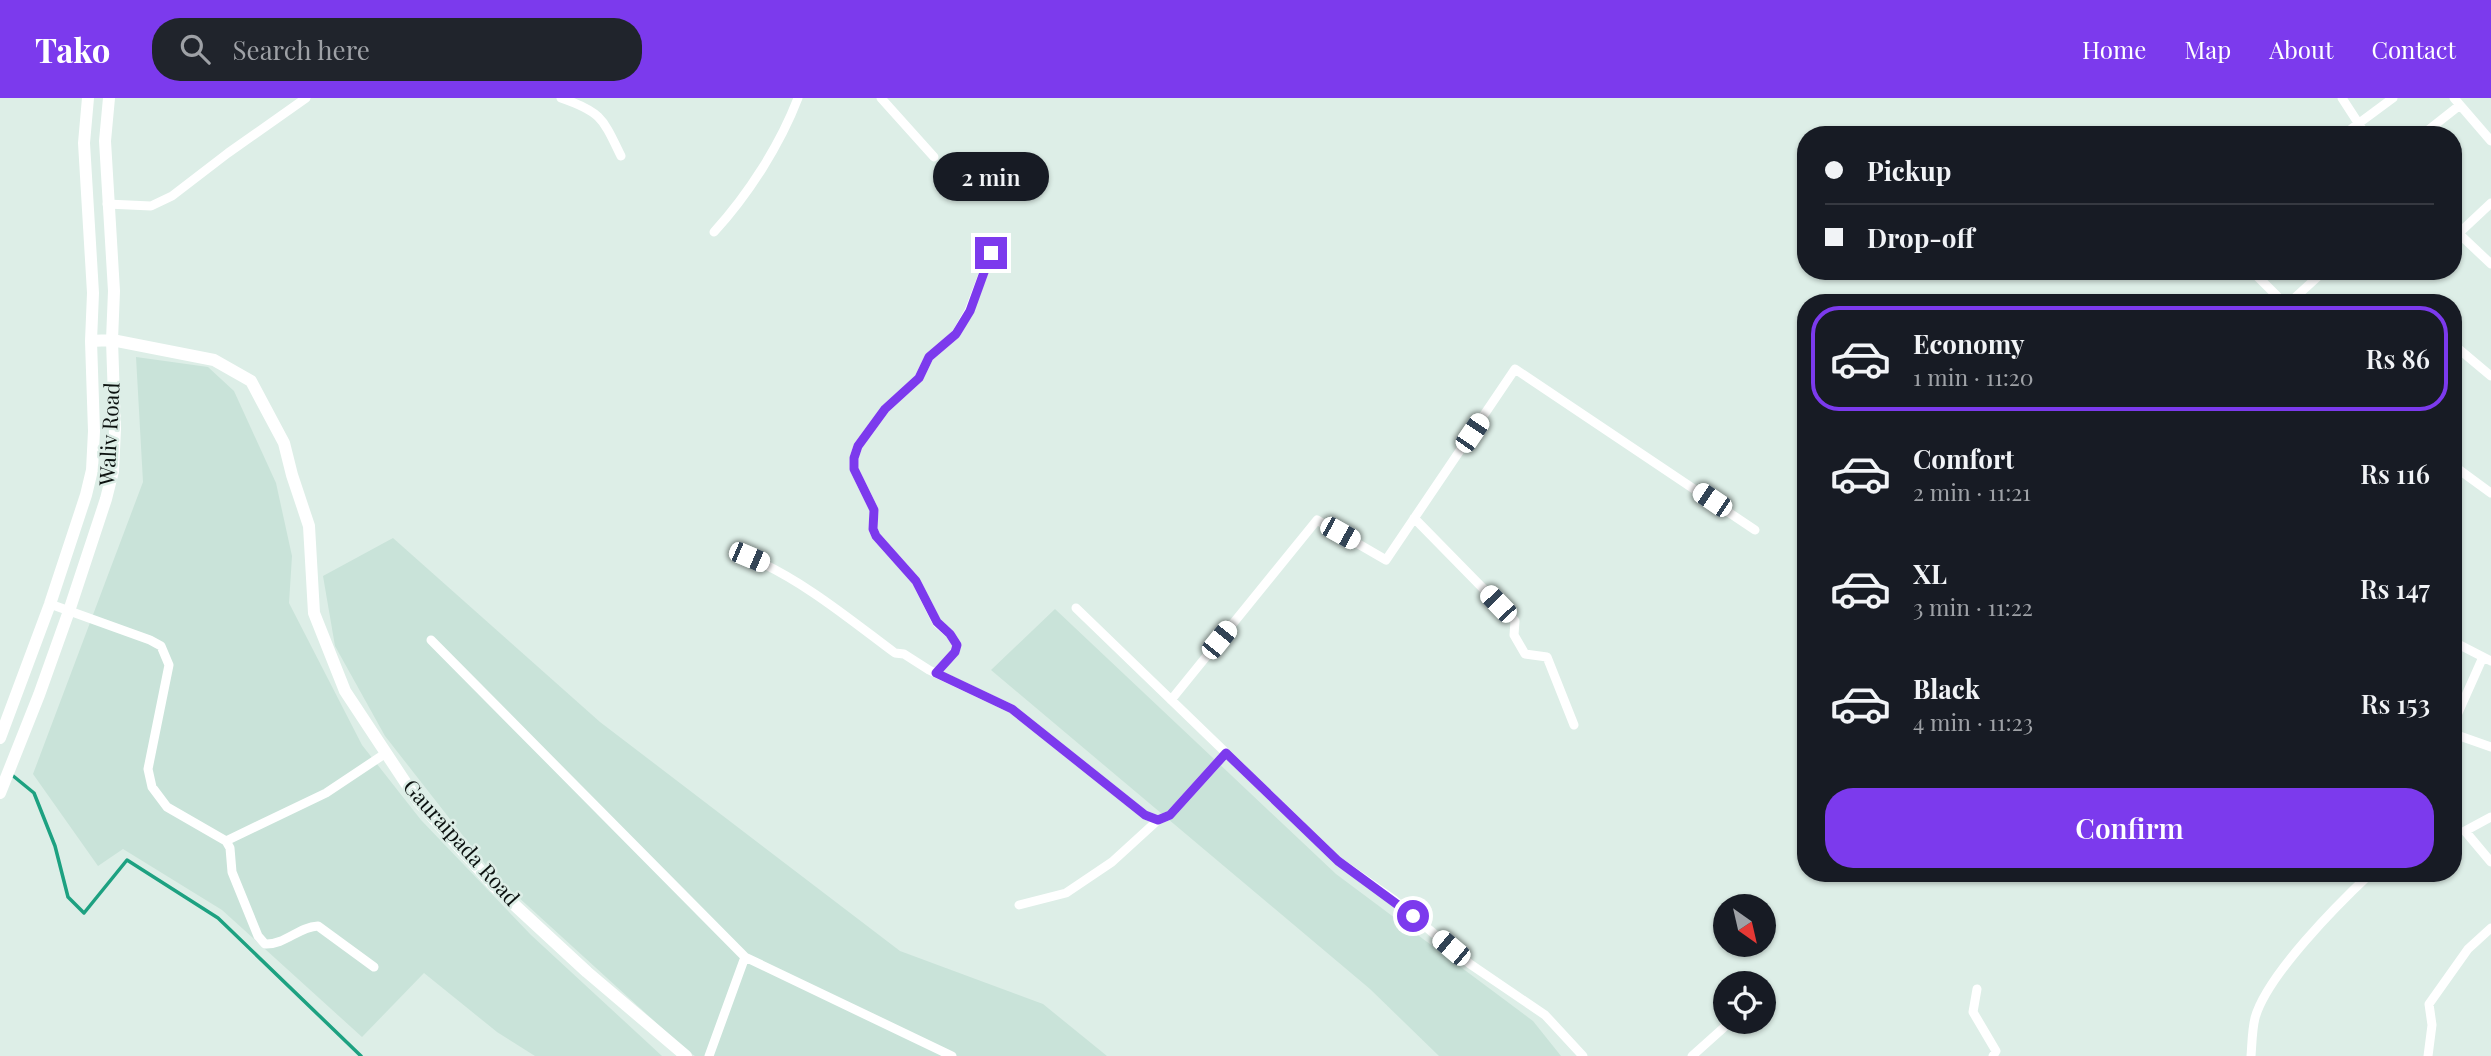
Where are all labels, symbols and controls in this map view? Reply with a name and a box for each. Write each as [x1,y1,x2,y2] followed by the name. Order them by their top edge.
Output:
[152,18,642,81] search box
[35,27,110,71] text: Tako
[176,30,214,68] icon: search
[232,32,370,67] text: Search here
[2082,33,2146,65] text: Home
[2184,33,2231,65] text: Map
[2269,33,2333,65] text: About
[2371,33,2456,65] text: Contact
[933,152,1049,200] callout: 2 min
[1867,153,1951,188] text: Pickup
[962,161,1020,192] text: 2 min
[1867,220,1974,255] text: Drop-off
[975,237,1007,269] route end
[1913,326,2024,361] text: Economy
[1829,327,1892,390] icon: car
[2366,341,2430,376] text: Rs 86
[1913,361,2034,392] text: 1 min · 11:20
[91,382,125,487] street label: Waliv Road
[1452,410,1493,456] car
[1913,441,2014,476] text: Comfort
[1829,442,1892,505] icon: car
[2360,456,2430,491] text: Rs 116
[1913,476,2031,507] text: 2 min · 11:21
[1689,480,1736,520] car
[1317,514,1364,552] car
[726,539,773,575] car
[1913,556,1947,591] text: XL
[1829,557,1892,620] icon: car
[2360,571,2430,606] text: Rs 147
[1476,582,1521,626] car
[1913,591,2033,622] text: 3 min · 11:22
[1198,617,1241,663] car
[1913,671,1980,706] text: Black
[1829,672,1892,735] icon: car
[2361,686,2430,721] text: Rs 153
[1913,706,2033,737] text: 4 min · 11:23
[398,772,527,911] street label: Gauraipada Road
[1825,788,2434,868] button: Confirm
[1713,894,1776,957] north arrow
[1713,894,1776,1034] map controls
[1397,900,1429,932] route start
[1429,926,1474,970] car
[1713,971,1776,1034] button: locate

